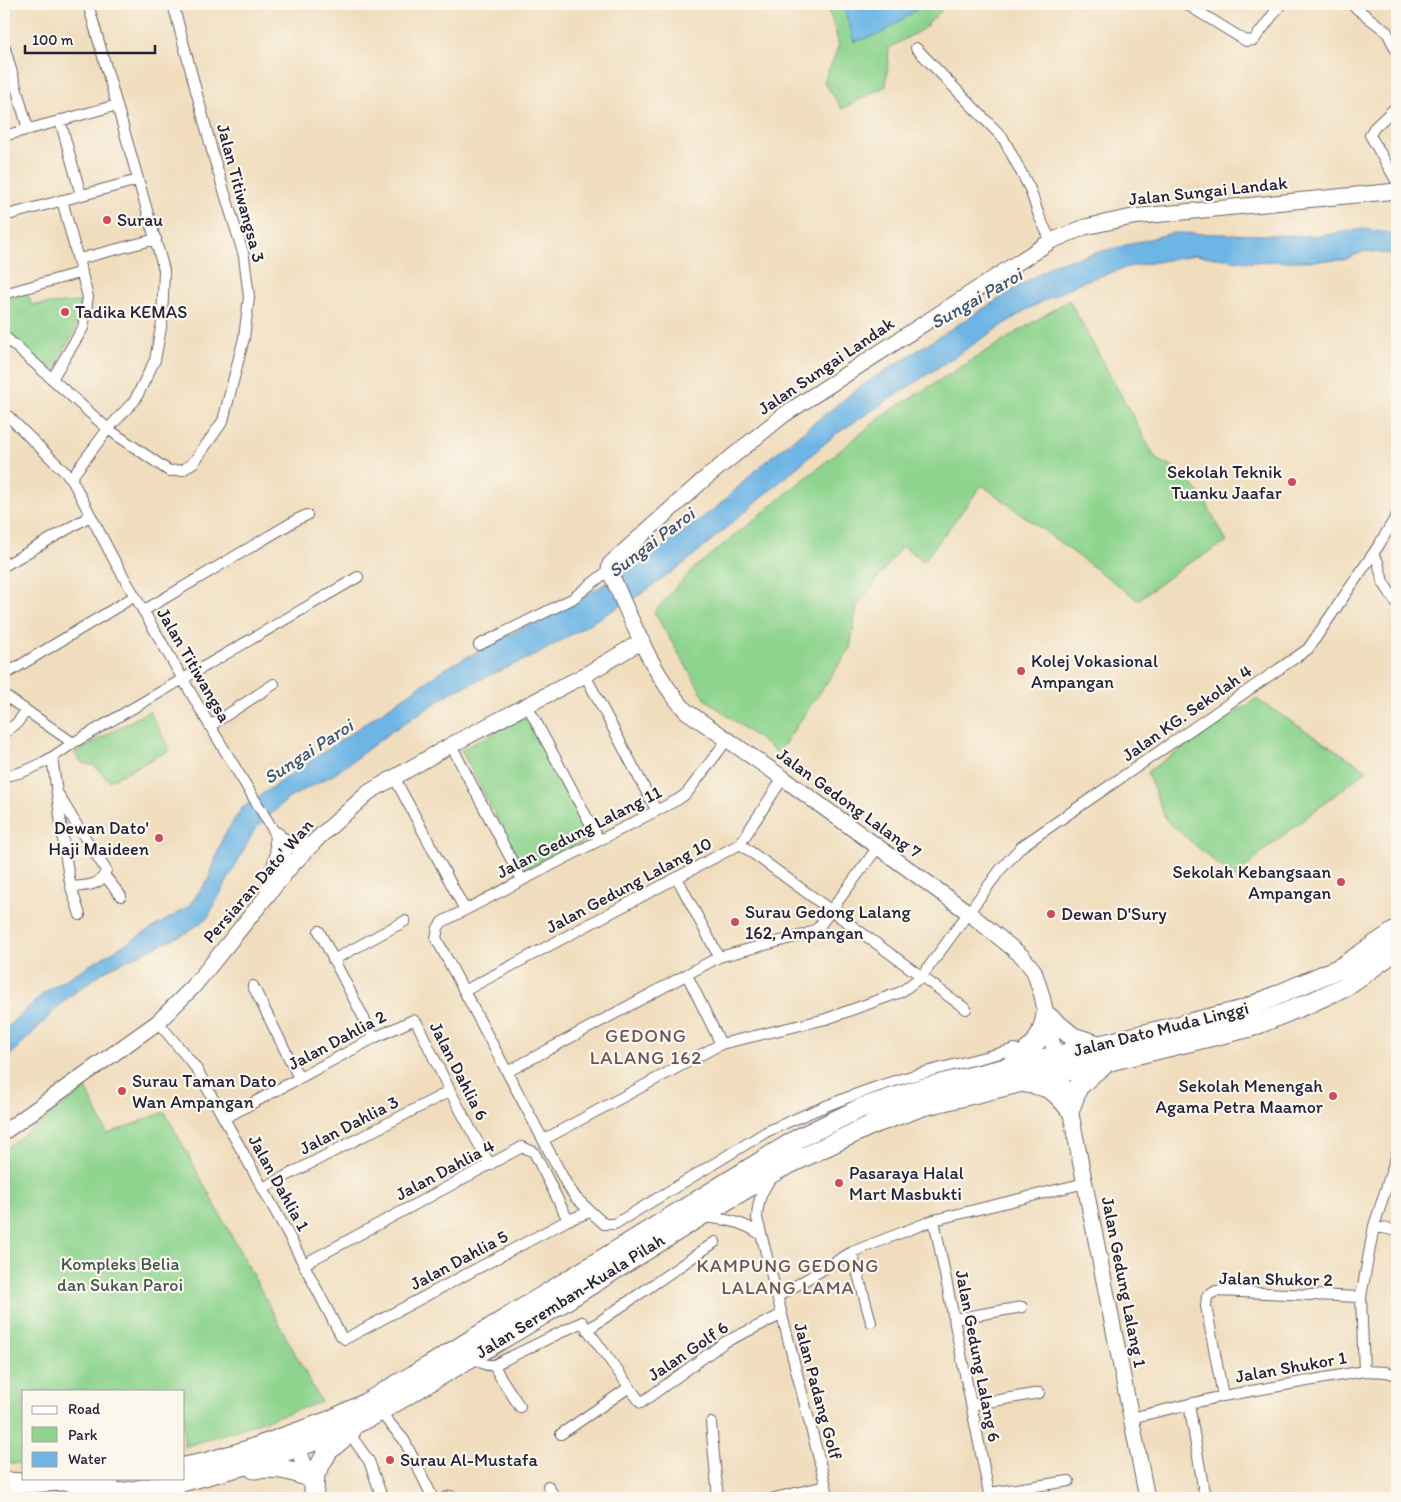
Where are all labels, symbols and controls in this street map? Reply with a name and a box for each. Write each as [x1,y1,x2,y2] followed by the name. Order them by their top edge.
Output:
[25,22,155,54] scale bar
[32,31,74,49] text: 100 m
[212,121,270,265] street label: Jalan Titiwangsa 3
[1128,172,1289,210] street label: Jalan Sungai Landak
[117,209,163,231] place label: Surau
[101,214,113,226] marker: Surau
[926,262,1028,334] water label: Sungai Paroi
[75,301,187,323] place label: Tadika KEMAS
[59,306,71,318] marker: Tadika KEMAS
[754,312,899,420] street label: Jalan Sungai Landak
[1167,461,1283,504] place label: Sekolah Teknik Tuanku Jaafar
[1286,476,1298,488] marker: Sekolah Teknik Tuanku Jaafar
[604,501,701,582] water label: Sungai Paroi
[152,604,236,727] street label: Jalan Titiwangsa
[1031,650,1158,693] place label: Kolej Vokasional Ampangan
[1118,660,1256,766] street label: Jalan KG. Sekolah 4
[1015,665,1027,677] marker: Kolej Vokasional Ampangan
[259,713,359,789] water label: Sungai Paroi
[772,743,926,863] street label: Jalan Gedong Lalang 7
[493,781,665,883] street label: Jalan Gedung Lalang 11
[198,814,318,948] street label: Persiaran Dato' Wan
[49,817,149,860] place label: Dewan Dato' Haji Maideen
[153,832,165,844] marker: Dewan Dato' Haji Maideen
[542,832,716,938] street label: Jalan Gedung Lalang 10
[1172,861,1331,904] place label: Sekolah Kebangsaan Ampangan
[1335,876,1347,888] marker: Sekolah Kebangsaan Ampangan
[745,901,912,944] place label: Surau Gedong Lalang 162, Ampangan
[1061,903,1167,925] place label: Dewan D'Sury
[1045,908,1057,920] marker: Dewan D'Sury
[729,916,741,928] marker: Surau Gedong Lalang 162, Ampangan
[1071,997,1251,1061] street label: Jalan Dato Muda Linggi
[284,1005,390,1075] street label: Jalan Dahlia 2
[425,1018,493,1124] street label: Jalan Dahlia 6
[590,1024,702,1069] district label: GEDONG LALANG 162
[132,1070,276,1113] place label: Surau Taman Dato Wan Ampangan
[1156,1075,1324,1118] place label: Sekolah Menengah Agama Petra Maamor
[116,1085,128,1097] marker: Surau Taman Dato Wan Ampangan
[1327,1090,1339,1102] marker: Sekolah Menengah Agama Petra Maamor
[296,1091,402,1159] street label: Jalan Dahlia 3
[244,1131,314,1235] street label: Jalan Dahlia 1
[392,1135,498,1205] street label: Jalan Dahlia 4
[849,1162,964,1205] place label: Pasaraya Halal Mart Masbukti
[833,1177,845,1189] marker: Pasaraya Halal Mart Masbukti
[1097,1195,1151,1369] street label: Jalan Gedung Lalang 1
[406,1225,512,1295] street label: Jalan Dahlia 5
[472,1229,669,1363] street label: Jalan Seremban-Kuala Pilah
[57,1253,183,1296] park label: Kompleks Belia dan Sukan Paroi
[697,1254,879,1299] district label: KAMPUNG GEDONG LALANG LAMA
[1219,1267,1334,1291] street label: Jalan Shukor 2
[951,1268,1005,1444] street label: Jalan Gedung Lalang 6
[644,1316,732,1386] street label: Jalan Golf 6
[789,1320,847,1462] street label: Jalan Padang Golf
[1234,1346,1348,1388] street label: Jalan Shukor 1
[22,1390,185,1480] legend
[68,1400,101,1418] text: Road
[68,1426,98,1444] text: Park
[400,1449,539,1471] place label: Surau Al-Mustafa
[68,1450,107,1468] text: Water
[384,1454,396,1466] marker: Surau Al-Mustafa

